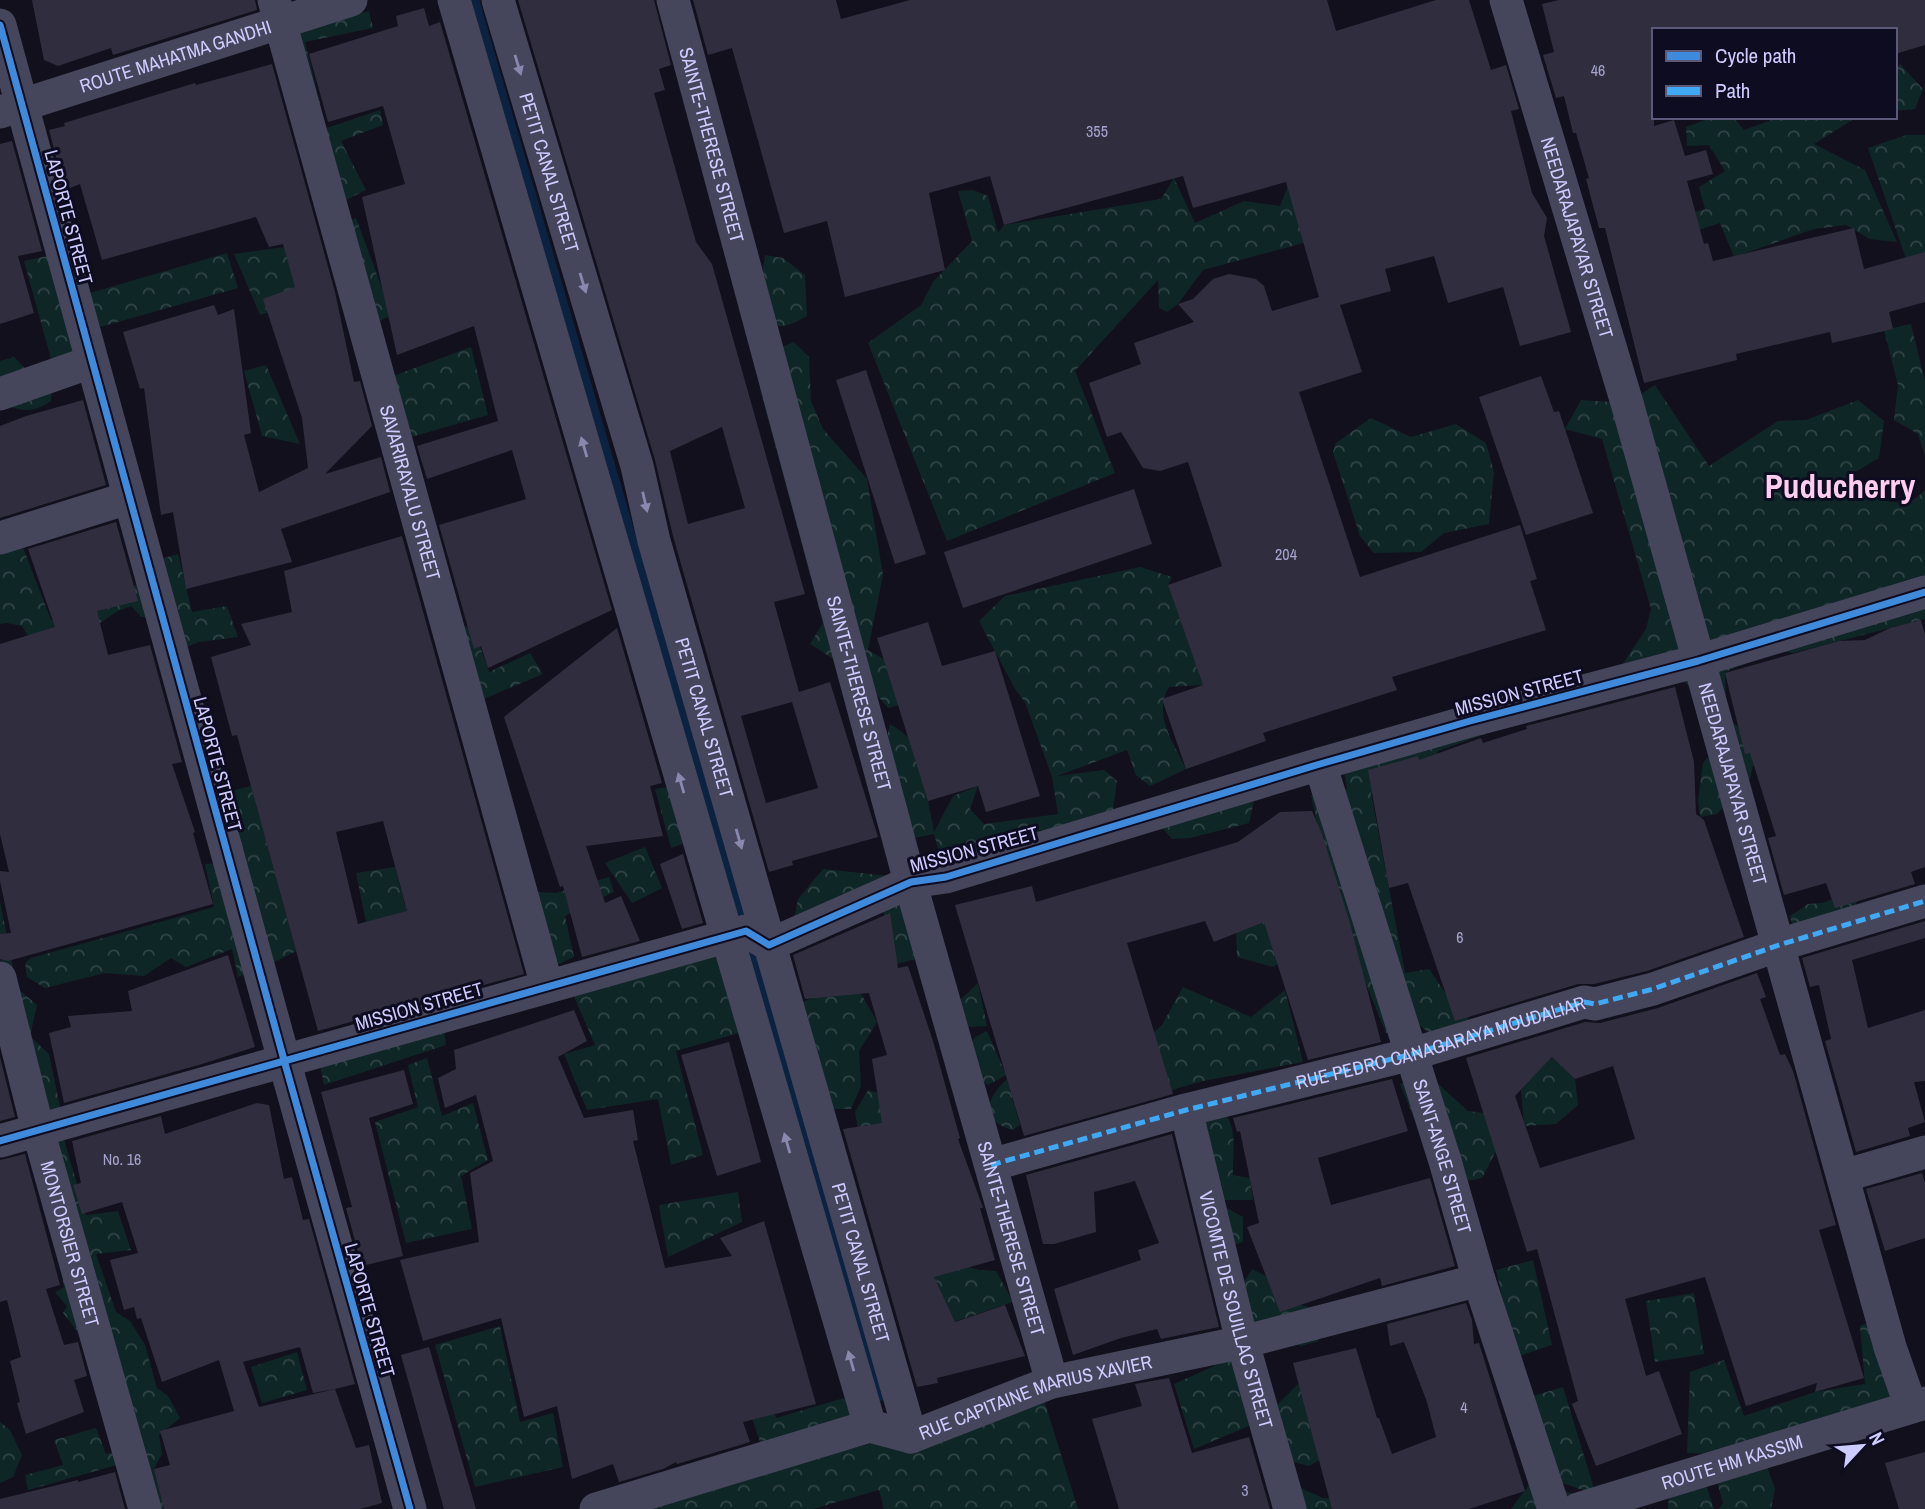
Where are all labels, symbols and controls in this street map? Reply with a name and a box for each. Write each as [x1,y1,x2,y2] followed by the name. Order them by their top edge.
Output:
[76,13,274,99] street label: ROUTE MAHATMA GANDHI
[1652,28,1897,119] legend
[1715,41,1796,70] text: Cycle path
[673,44,751,246] street label: SAINTE-THERESE STREET
[513,55,523,76] one-way arrow
[1591,59,1605,81] house number: 46
[1715,76,1750,105] text: Path
[513,89,586,256] street label: PETIT CANAL STREET
[1086,120,1108,142] house number: 355
[1535,134,1620,342] street label: NEEDARAJAPAYAR STREET
[39,147,100,288] street label: LAPORTE STREET
[578,273,588,294] one-way arrow
[374,402,447,584] street label: SAVARIRAYALU STREET
[578,436,588,457] one-way arrow
[1765,464,1915,508] district label: Puducherry
[640,491,651,513] one-way arrow
[1275,543,1297,565] house number: 204
[821,593,898,794] street label: SAINTE-THERESE STREET
[669,635,740,801] street label: PETIT CANAL STREET
[1452,662,1586,722] street label: MISSION STREET
[1693,680,1774,888] street label: NEEDARAJAPAYAR STREET
[188,694,249,835] street label: LAPORTE STREET
[676,773,686,794] one-way arrow
[907,819,1041,879] street label: MISSION STREET
[734,829,744,850] one-way arrow
[1456,926,1464,948] house number: 6
[352,975,486,1037] street label: MISSION STREET
[1293,989,1588,1095] street label: RUE PEDRO CANAGARAYA MOUDALIAR
[1407,1076,1478,1237] street label: SAINT-ANGE STREET
[781,1132,791,1153] one-way arrow
[971,1138,1051,1339] street label: SAINTE-THERESE STREET
[103,1148,141,1170] house number: No. 16
[34,1158,106,1330] street label: MONTORSIER STREET
[826,1180,896,1346] street label: PETIT CANAL STREET
[1193,1188,1280,1432] street label: VICOMTE DE SOUILLAC STREET
[338,1240,402,1380] street label: LAPORTE STREET
[915,1348,1154,1446] street label: RUE CAPITAINE MARIUS XAVIER
[845,1350,856,1372] one-way arrow
[1460,1396,1468,1418] house number: 4
[1827,1411,1897,1481] north arrow
[1658,1428,1806,1496] street label: ROUTE HM KASSIM
[1863,1428,1891,1449] text: N
[1241,1479,1249,1501] house number: 3

